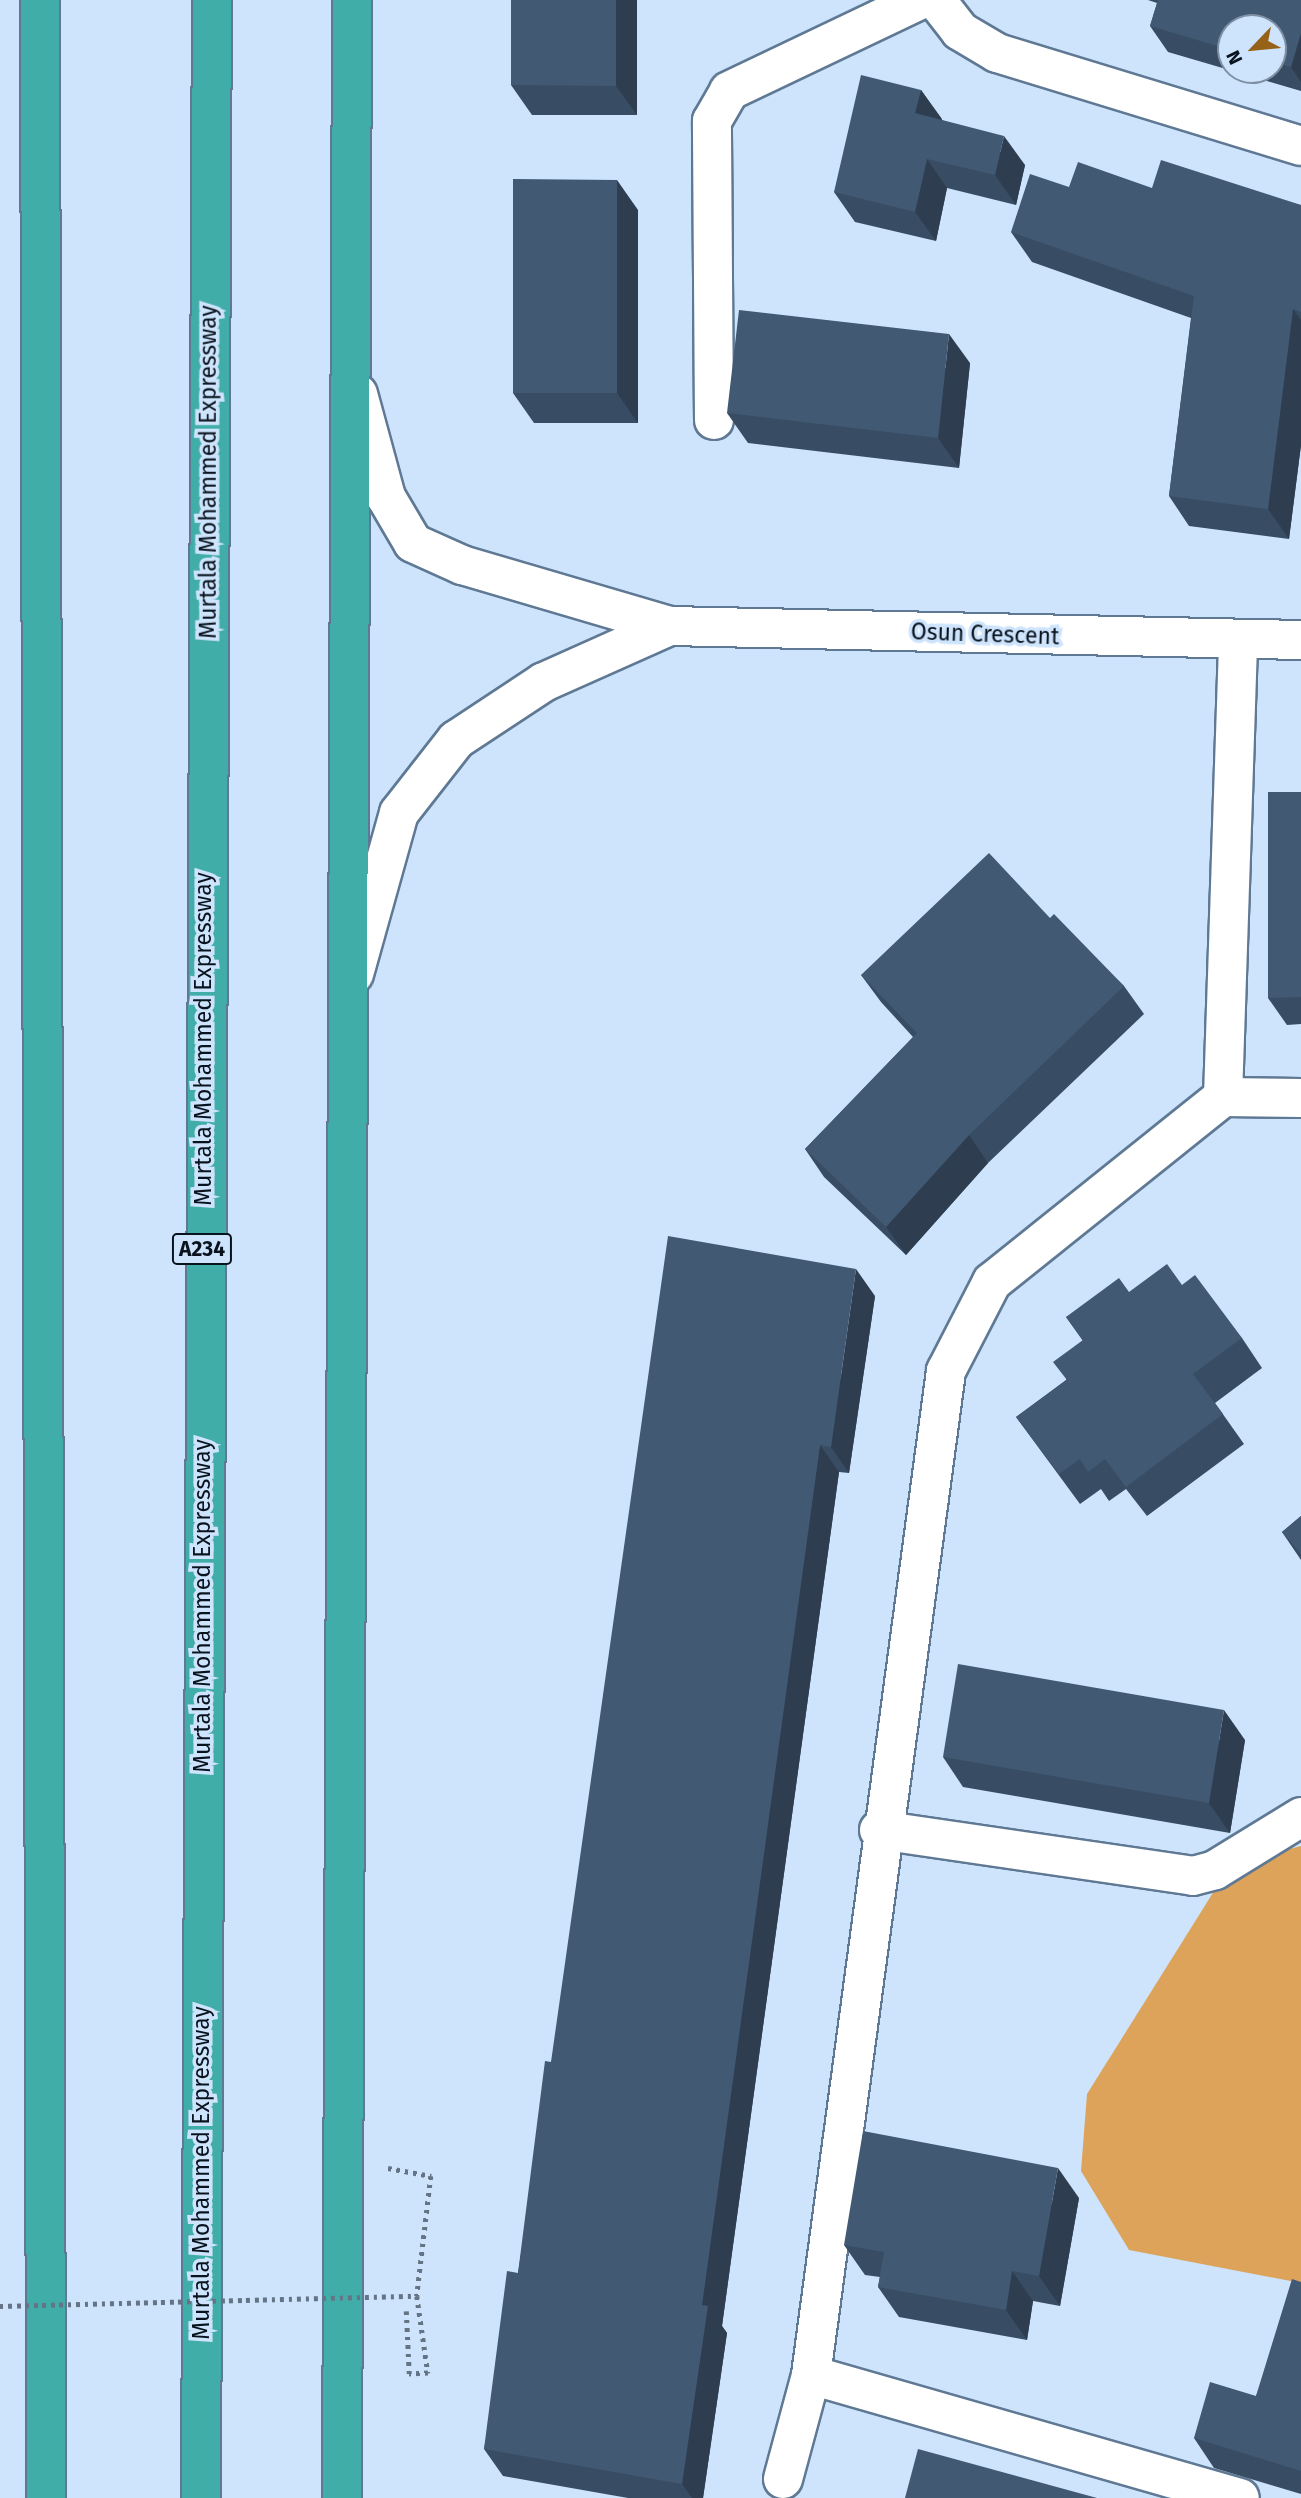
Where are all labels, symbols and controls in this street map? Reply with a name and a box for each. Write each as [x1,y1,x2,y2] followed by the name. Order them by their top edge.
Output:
[1217,14,1287,84] north arrow
[1221,47,1248,68] text: N
[194,305,222,639] street label: Murtala Mohammed Expressway
[910,618,1060,650] street label: Osun Crescent
[189,872,217,1206] street label: Murtala Mohammed Expressway
[170,1232,234,1266] road number: A234
[188,1439,216,1773] street label: Murtala Mohammed Expressway
[187,2006,215,2340] street label: Murtala Mohammed Expressway

